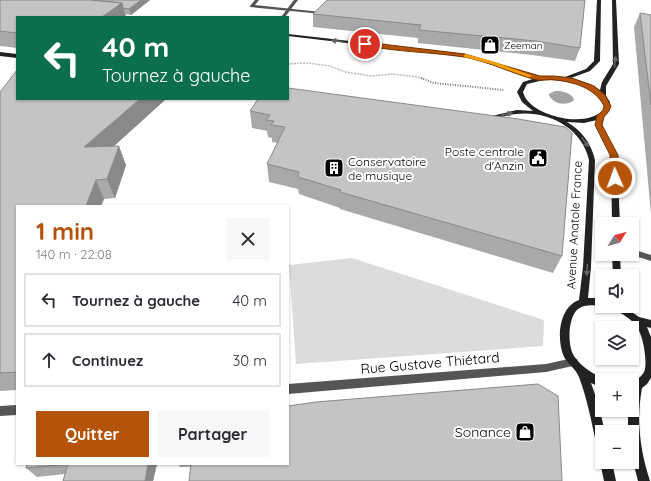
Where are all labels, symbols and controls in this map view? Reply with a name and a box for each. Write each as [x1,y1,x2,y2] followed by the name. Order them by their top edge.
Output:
[348,27,382,61] pin
[102,29,169,64] text: 40 m
[36,32,88,84] icon: left
[354,33,376,55] icon: arrive
[479,34,501,56] shop icon: Zeeman
[331,38,343,44] one-way arrow
[504,39,543,52] place label: Zeeman
[612,56,619,68] one-way arrow
[102,64,251,87] text: Tournez à gauche
[501,111,513,117] one-way arrow
[581,136,589,147] one-way arrow
[445,144,524,173] place label: Poste centrale d'Anzin
[527,147,549,169] public building icon: Poste centrale d'Anzin
[348,154,426,183] place label: Conservatoire de musique
[323,157,345,179] building icon: Conservatoire de musique
[594,157,636,199] position arrow
[563,160,585,290] street label: Avenue Anatole France
[36,216,94,246] text: 1 min
[595,217,639,261] north arrow
[595,217,639,469] map controls
[227,218,269,260] button: close
[36,246,112,262] text: 140 m · 22:08
[583,264,590,276] one-way arrow
[595,269,639,313] button: sound
[38,289,60,311] icon: left
[72,291,200,310] text: Tournez à gauche
[232,291,267,310] text: 40 m
[595,321,639,365] button: layers
[360,348,500,378] street label: Rue Gustave Thiétard
[38,349,60,371] icon: ahead
[72,351,143,370] text: Continuez
[232,351,267,370] text: 30 m
[595,373,639,417] button: +
[36,411,149,457] button: Quitter
[157,411,269,457] button: Partager
[514,421,536,443] shop icon: Sonance
[455,423,511,441] place label: Sonance
[595,425,639,469] button: −

